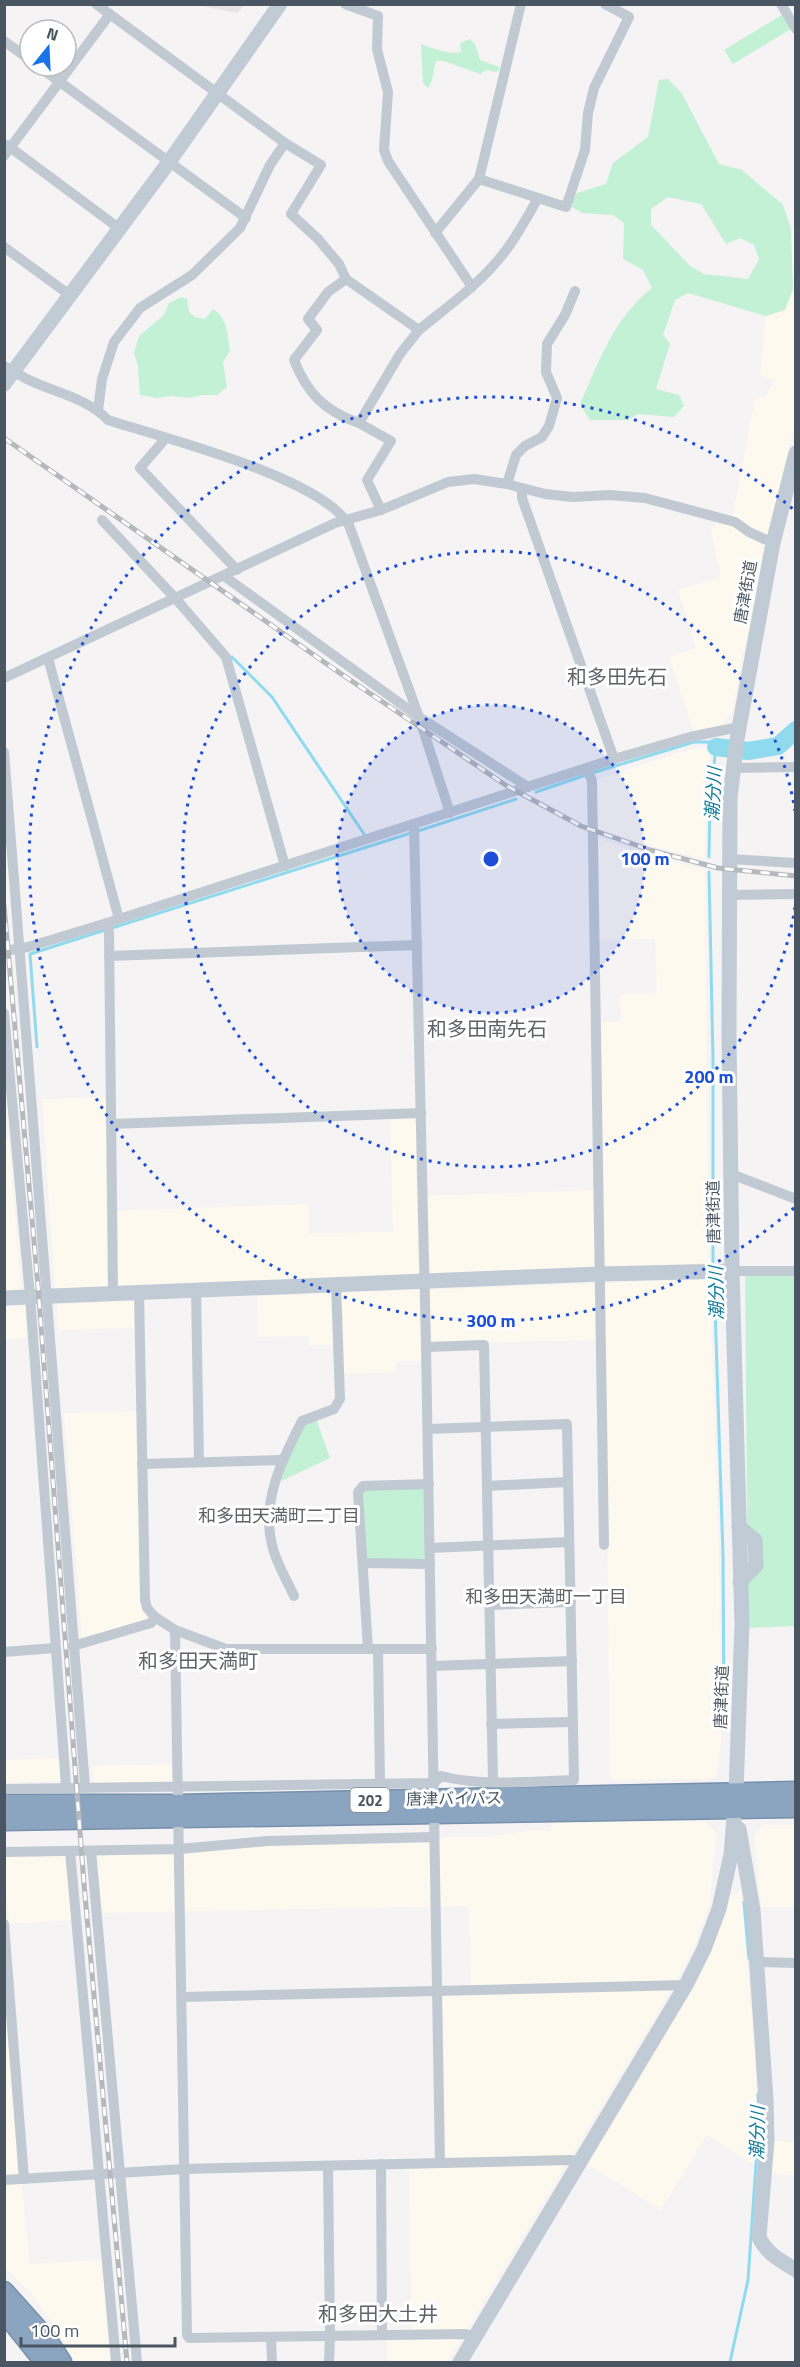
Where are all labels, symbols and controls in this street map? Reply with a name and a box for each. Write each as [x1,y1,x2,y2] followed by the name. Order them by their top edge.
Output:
[18,18,78,78] north arrow
[44,21,62,47] text: N
[728,558,762,626] street label: 唐津街道
[567,661,667,692] district label: 和多田先石
[698,764,728,822] water label: 潮分川
[620,845,670,872] text: 100 m
[481,849,501,869] centre of rings
[427,1013,547,1044] district label: 和多田南先石
[684,1063,734,1090] text: 200 m
[700,1180,726,1244] street label: 唐津街道
[702,1264,730,1320] water label: 潮分川
[466,1307,516,1334] text: 300 m
[198,1502,360,1529] district label: 和多田天満町二丁目
[465,1583,627,1610] district label: 和多田天満町一丁目
[138,1645,258,1676] district label: 和多田天満町
[708,1665,734,1729] street label: 唐津街道
[406,1785,502,1811] street label: 唐津バイパス
[350,1788,389,1812] road number: 202
[743,2104,771,2160] water label: 潮分川
[318,2298,438,2329] district label: 和多田大土井
[21,2310,176,2348] scale bar
[30,2317,79,2344] text: 100 m

